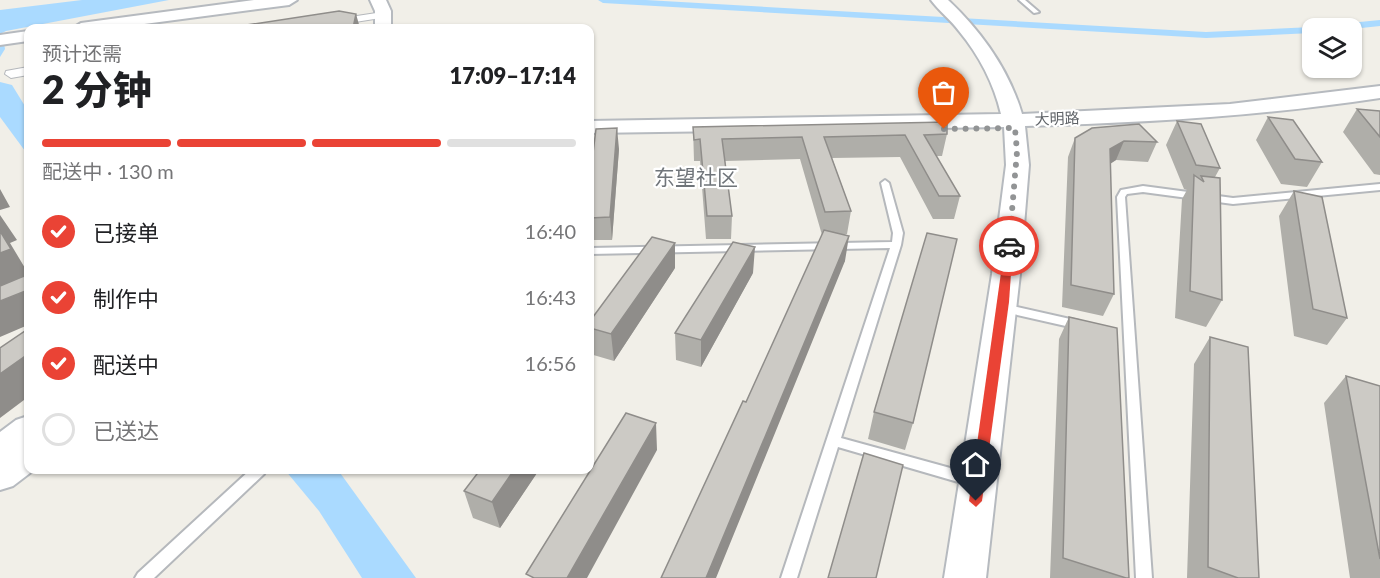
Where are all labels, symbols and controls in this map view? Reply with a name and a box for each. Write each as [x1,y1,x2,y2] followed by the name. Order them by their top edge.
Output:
[1302,18,1362,78] map controls
[1302,18,1362,78] button: layers
[42,41,122,65] text: 预计还需
[450,62,576,89] text: 17:09–17:14
[42,66,152,112] text: 2 分钟
[918,67,969,129] pin
[927,76,960,109] icon: bag
[1034,108,1080,128] street label: 大明路
[42,159,174,183] text: 配送中 · 130 m
[654,164,738,189] district label: 东望社区
[42,215,75,248] icon: check
[979,216,1039,276] courier
[93,219,159,246] text: 已接单
[525,219,576,243] text: 16:40
[993,230,1026,263] icon: car
[42,281,75,314] icon: check
[93,285,159,312] text: 制作中
[525,285,576,309] text: 16:43
[42,347,75,380] icon: check
[93,351,159,378] text: 配送中
[525,351,576,375] text: 16:56
[93,417,159,444] text: 已送达
[950,439,1001,501] pin
[959,448,992,481] icon: home

